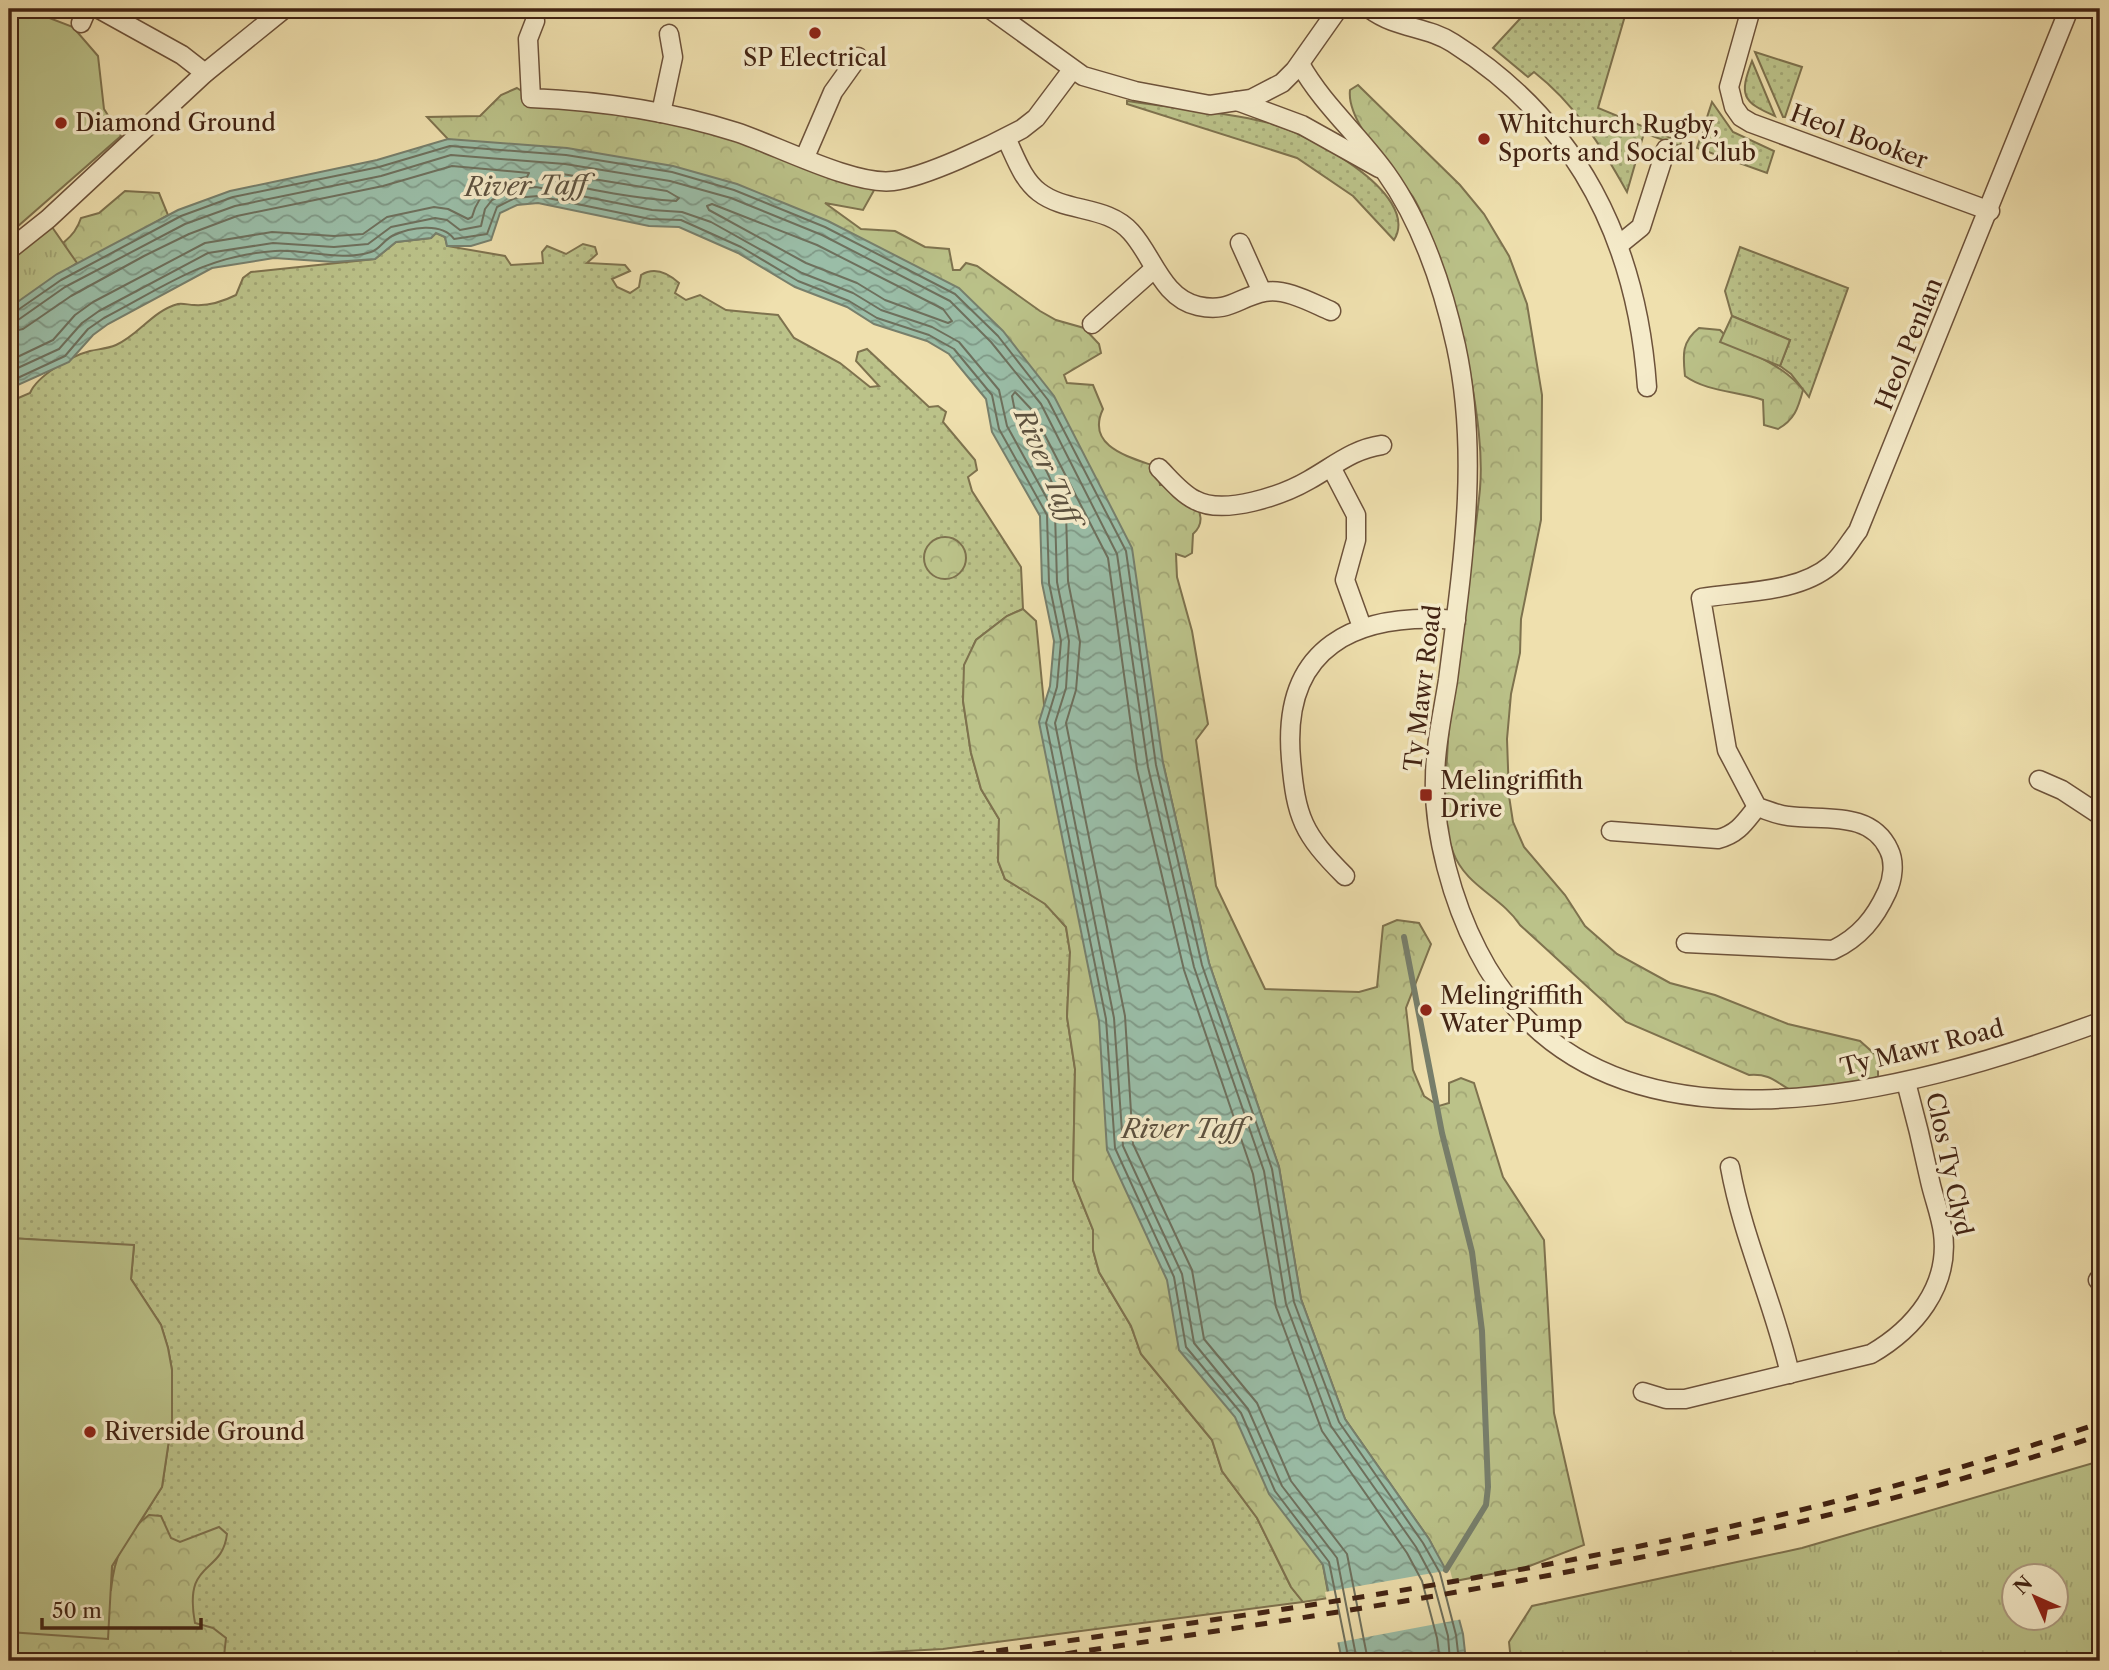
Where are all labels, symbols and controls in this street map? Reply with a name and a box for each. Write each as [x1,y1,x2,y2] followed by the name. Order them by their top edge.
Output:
[807,25,823,41] marker: SP Electrical
[743,43,887,72] place label: SP Electrical
[1786,98,1932,175] street label: Heol Booker
[75,108,276,137] place label: Diamond Ground
[1497,110,1756,167] place label: Whitchurch Rugby, Sports and Social Club
[53,115,69,131] marker: Diamond Ground
[1476,131,1492,147] marker: Whitchurch Rugby, Sports and Social Club
[463,169,596,203] water label: River Taff
[1869,273,1948,414] street label: Heol Penlan
[1007,402,1090,536] water label: River Taff
[1398,603,1447,773] street label: Ty Mawr Road
[1440,766,1583,823] place label: Melingriffith Drive
[1418,787,1434,803] marker: Melingriffith Drive
[1439,981,1583,1038] place label: Melingriffith Water Pump
[1418,1002,1434,1018] marker: Melingriffith Water Pump
[1837,1013,2007,1082] street label: Ty Mawr Road
[1920,1090,1979,1238] street label: Clos Ty Clyd
[1120,1113,1253,1145] water label: River Taff
[104,1417,305,1446] place label: Riverside Ground
[82,1424,98,1440] marker: Riverside Ground
[2000,1562,2070,1632] north arrow
[2009,1571,2037,1599] text: N
[42,1586,201,1630] scale bar
[52,1598,102,1623] text: 50 m

